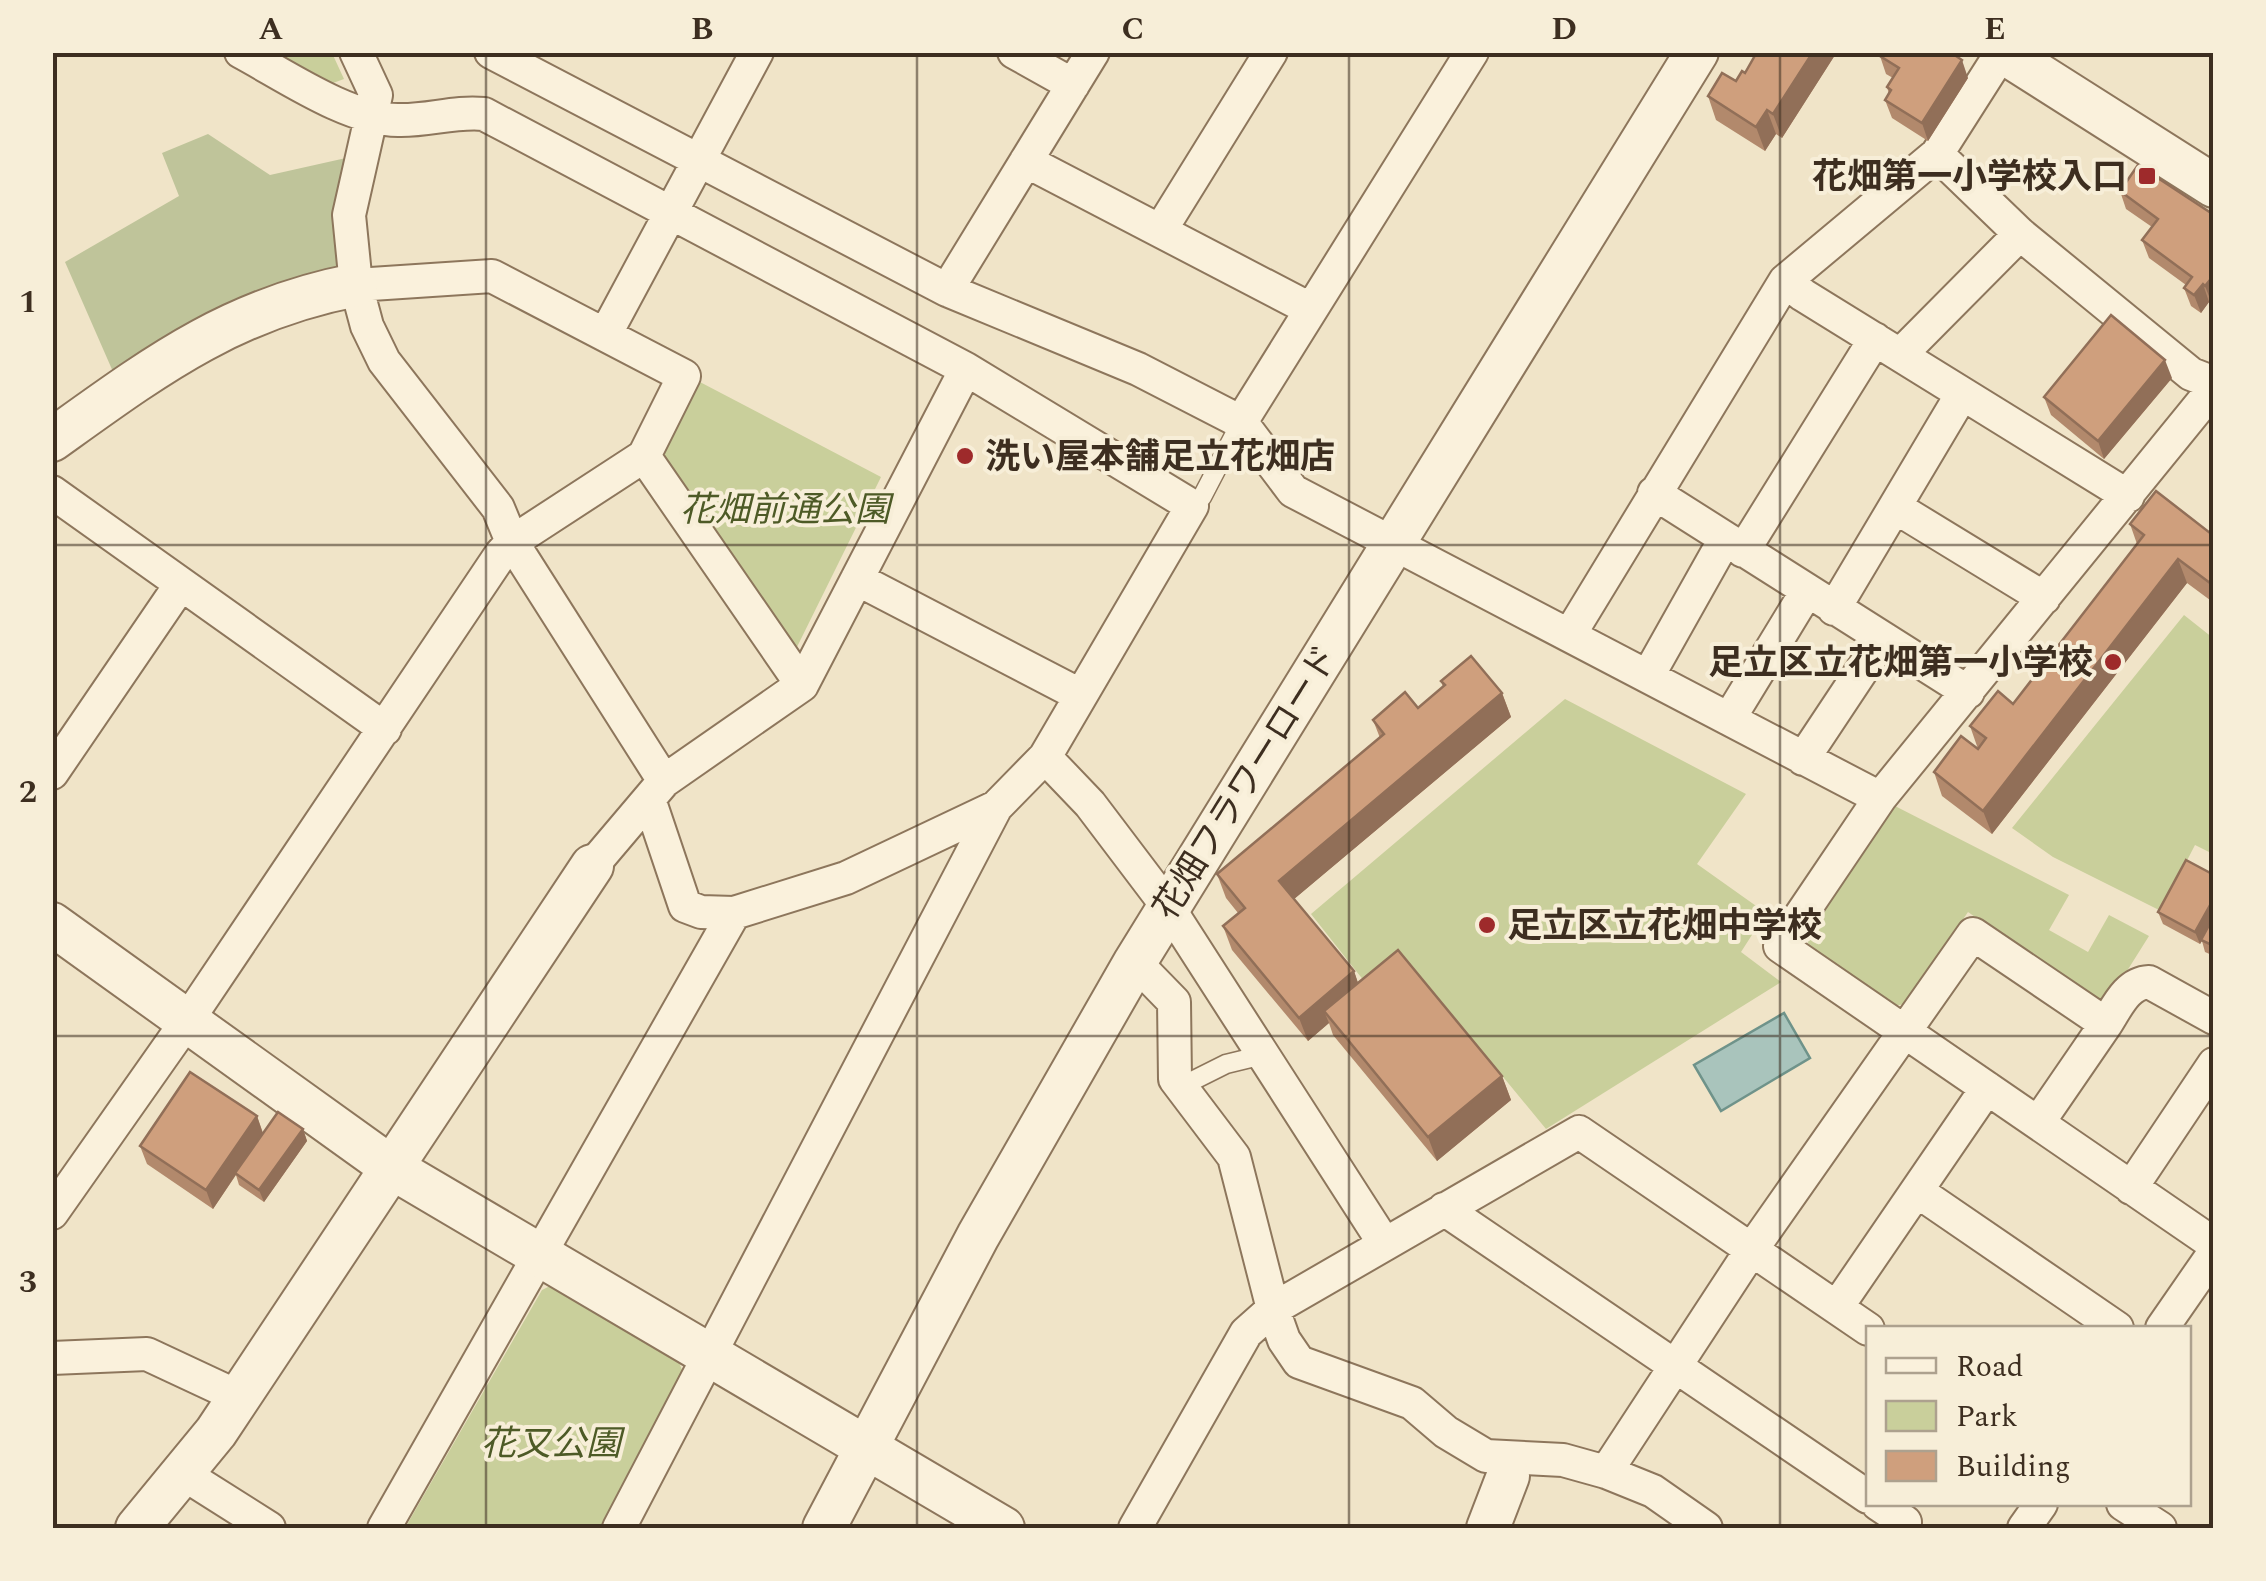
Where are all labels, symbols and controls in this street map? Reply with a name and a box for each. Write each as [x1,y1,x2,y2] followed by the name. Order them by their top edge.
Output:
[259,5,284,54] text: A
[691,5,713,54] text: B
[1122,5,1144,54] text: C
[1551,5,1577,54] text: D
[1984,5,2006,54] text: E
[1812,151,2127,204] place label: 花畑第一小学校入口
[2136,165,2158,187] marker: 花畑第一小学校入口
[19,278,37,327] text: 1
[985,431,1335,484] place label: 洗い屋本舗足立花畑店
[954,445,976,467] marker: 洗い屋本舗足立花畑店
[680,484,895,537] park label: 花畑前通公園
[1140,635,1352,930] street label: 花畑フラワーロード
[1708,637,2093,690] place label: 足立区立花畑第一小学校
[2102,651,2124,673] marker: 足立区立花畑第一小学校
[19,768,37,817] text: 2
[1507,900,1822,953] place label: 足立区立花畑中学校
[1476,914,1498,936] marker: 足立区立花畑中学校
[19,1258,37,1307] text: 3
[1866,1326,2191,1506] legend
[1956,1344,2024,1390] text: Road
[1956,1394,2018,1440] text: Park
[481,1418,626,1471] park label: 花又公園
[1956,1444,2071,1490] text: Building

